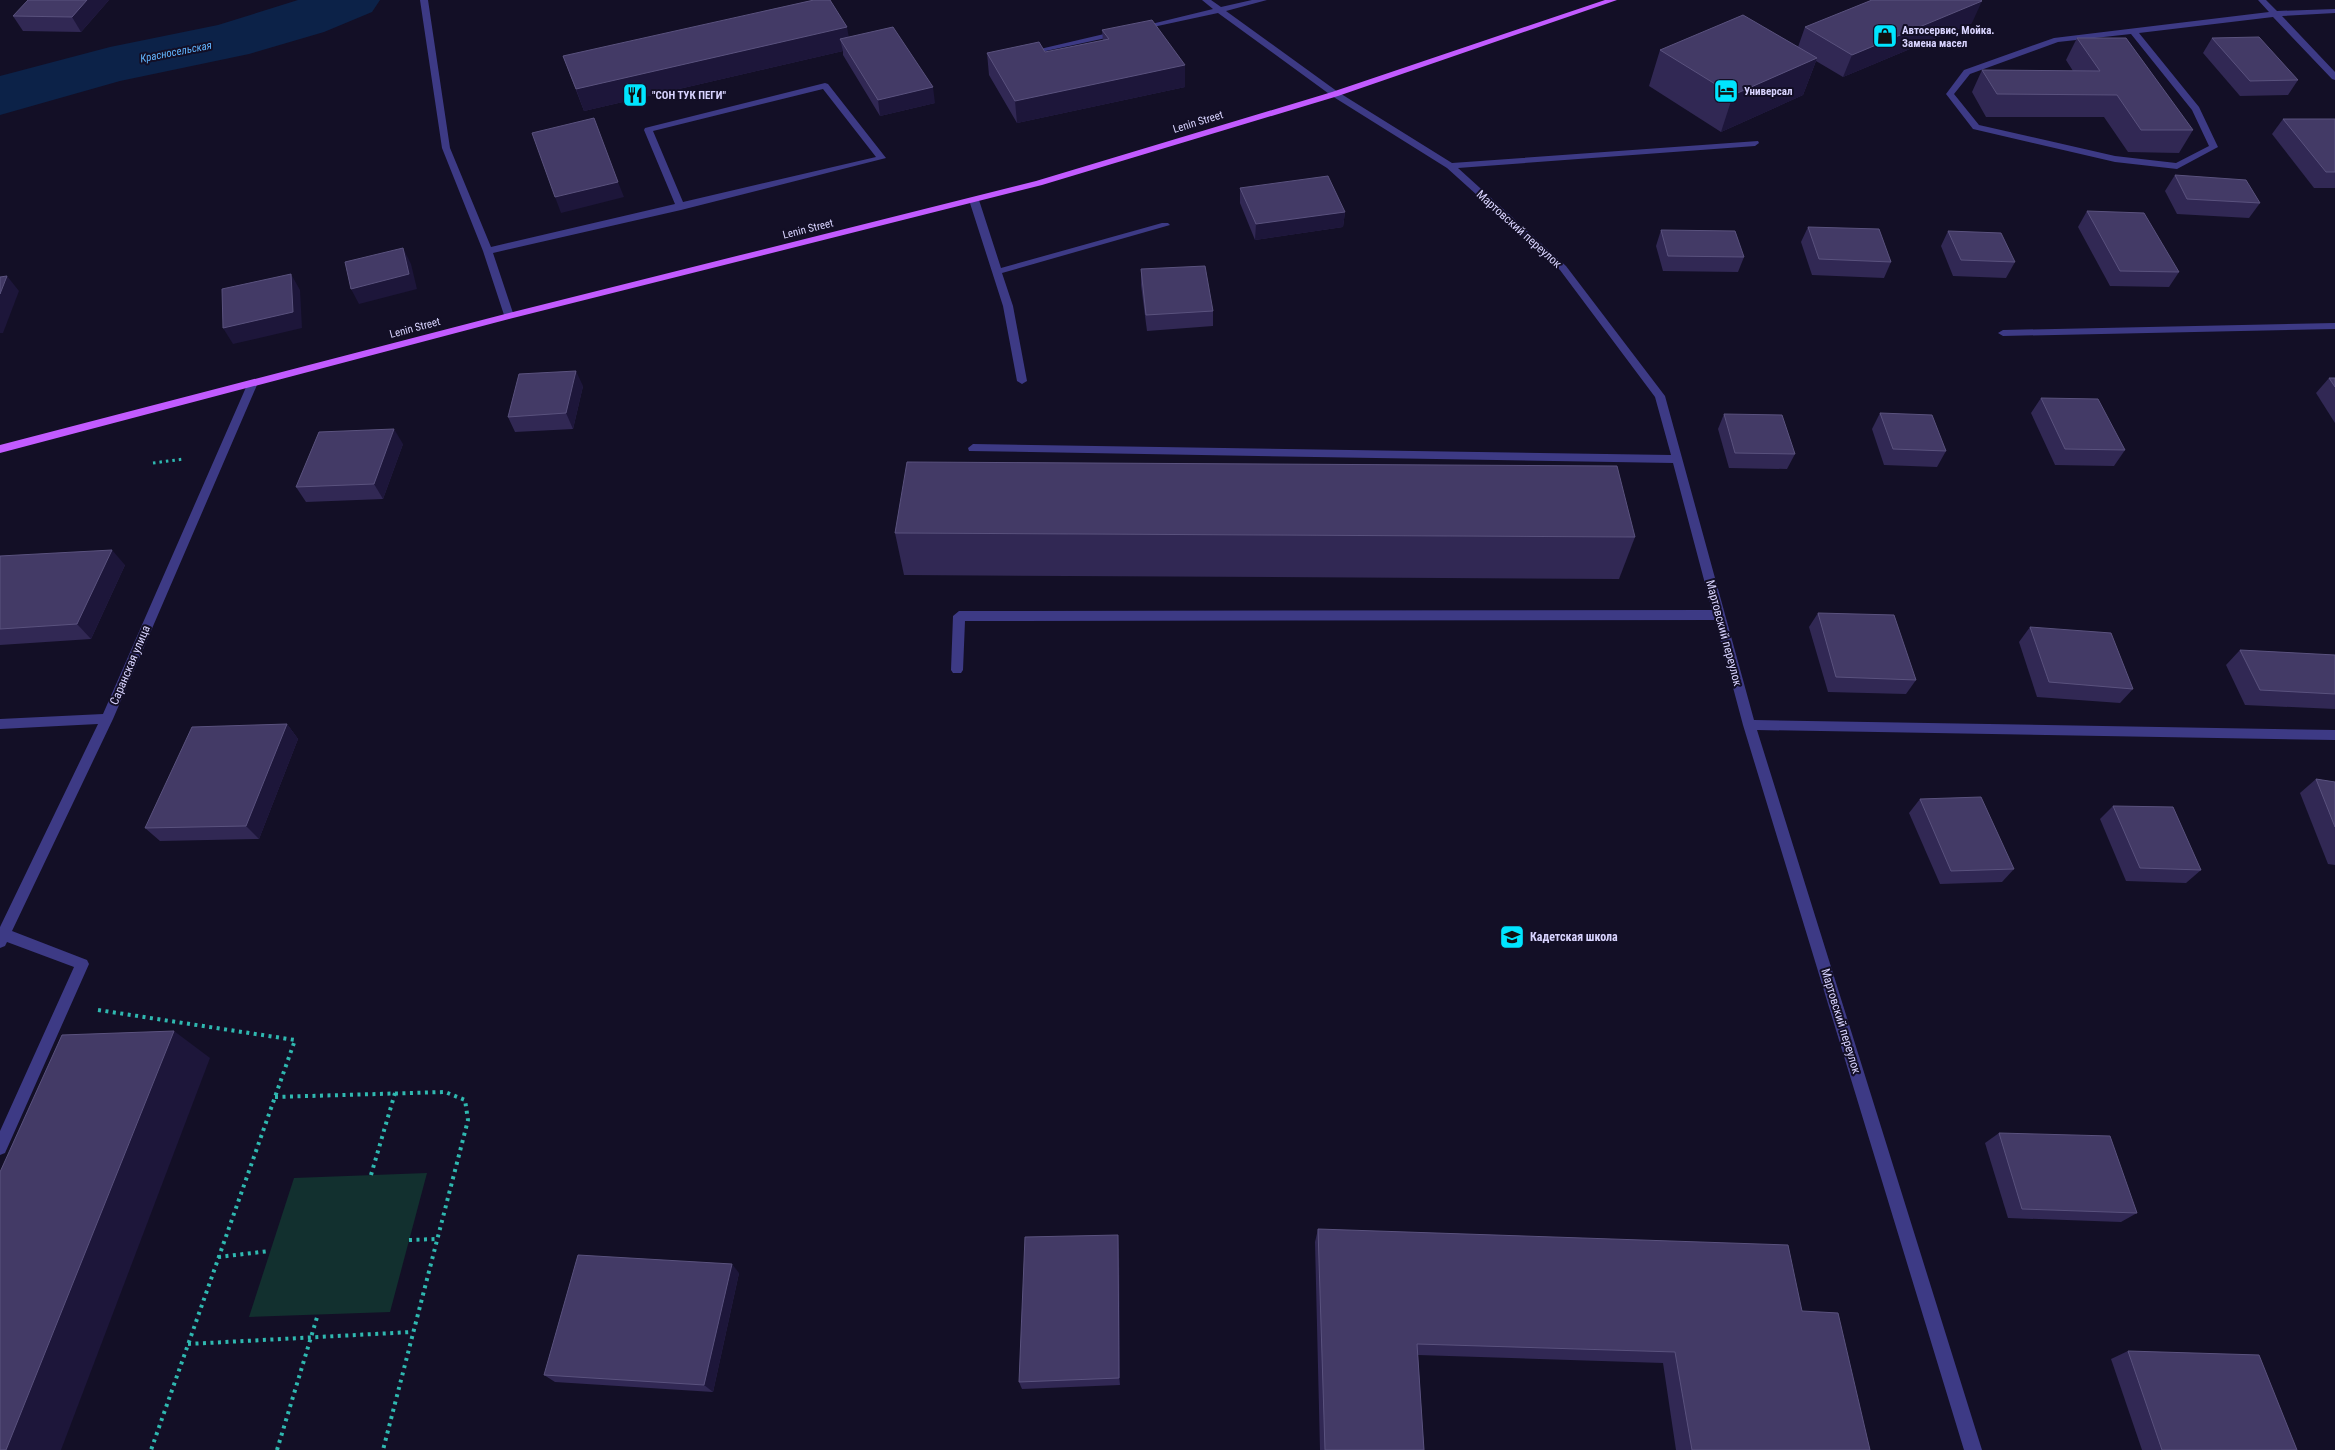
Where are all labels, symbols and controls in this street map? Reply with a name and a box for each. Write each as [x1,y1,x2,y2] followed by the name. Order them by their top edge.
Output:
[1872,23,1898,49] shop icon: Автосервис, Мойка. Замена масел
[1902,24,1995,50] place label: Автосервис, Мойка. Замена масел
[139,39,213,65] water label: Красносельская
[1713,78,1739,104] hotel icon: Универсал
[622,82,648,108] restaurant icon: "СОН ТУК ПЕГИ"
[1744,85,1793,98] place label: Универсал
[652,89,726,102] place label: "СОН ТУК ПЕГИ"
[1171,108,1225,136] street label: Lenin Street
[1474,187,1564,271] street label: Мартовский переулок
[781,216,835,242] street label: Lenin Street
[388,315,442,341] street label: Lenin Street
[1703,578,1745,688] street label: Мартовский переулок
[107,623,153,707] street label: Саранская улица
[1499,924,1525,950] school or university icon: Кадетская школа
[1530,930,1618,944] place label: Кадетская школа
[1818,967,1864,1076] street label: Мартовский переулок

